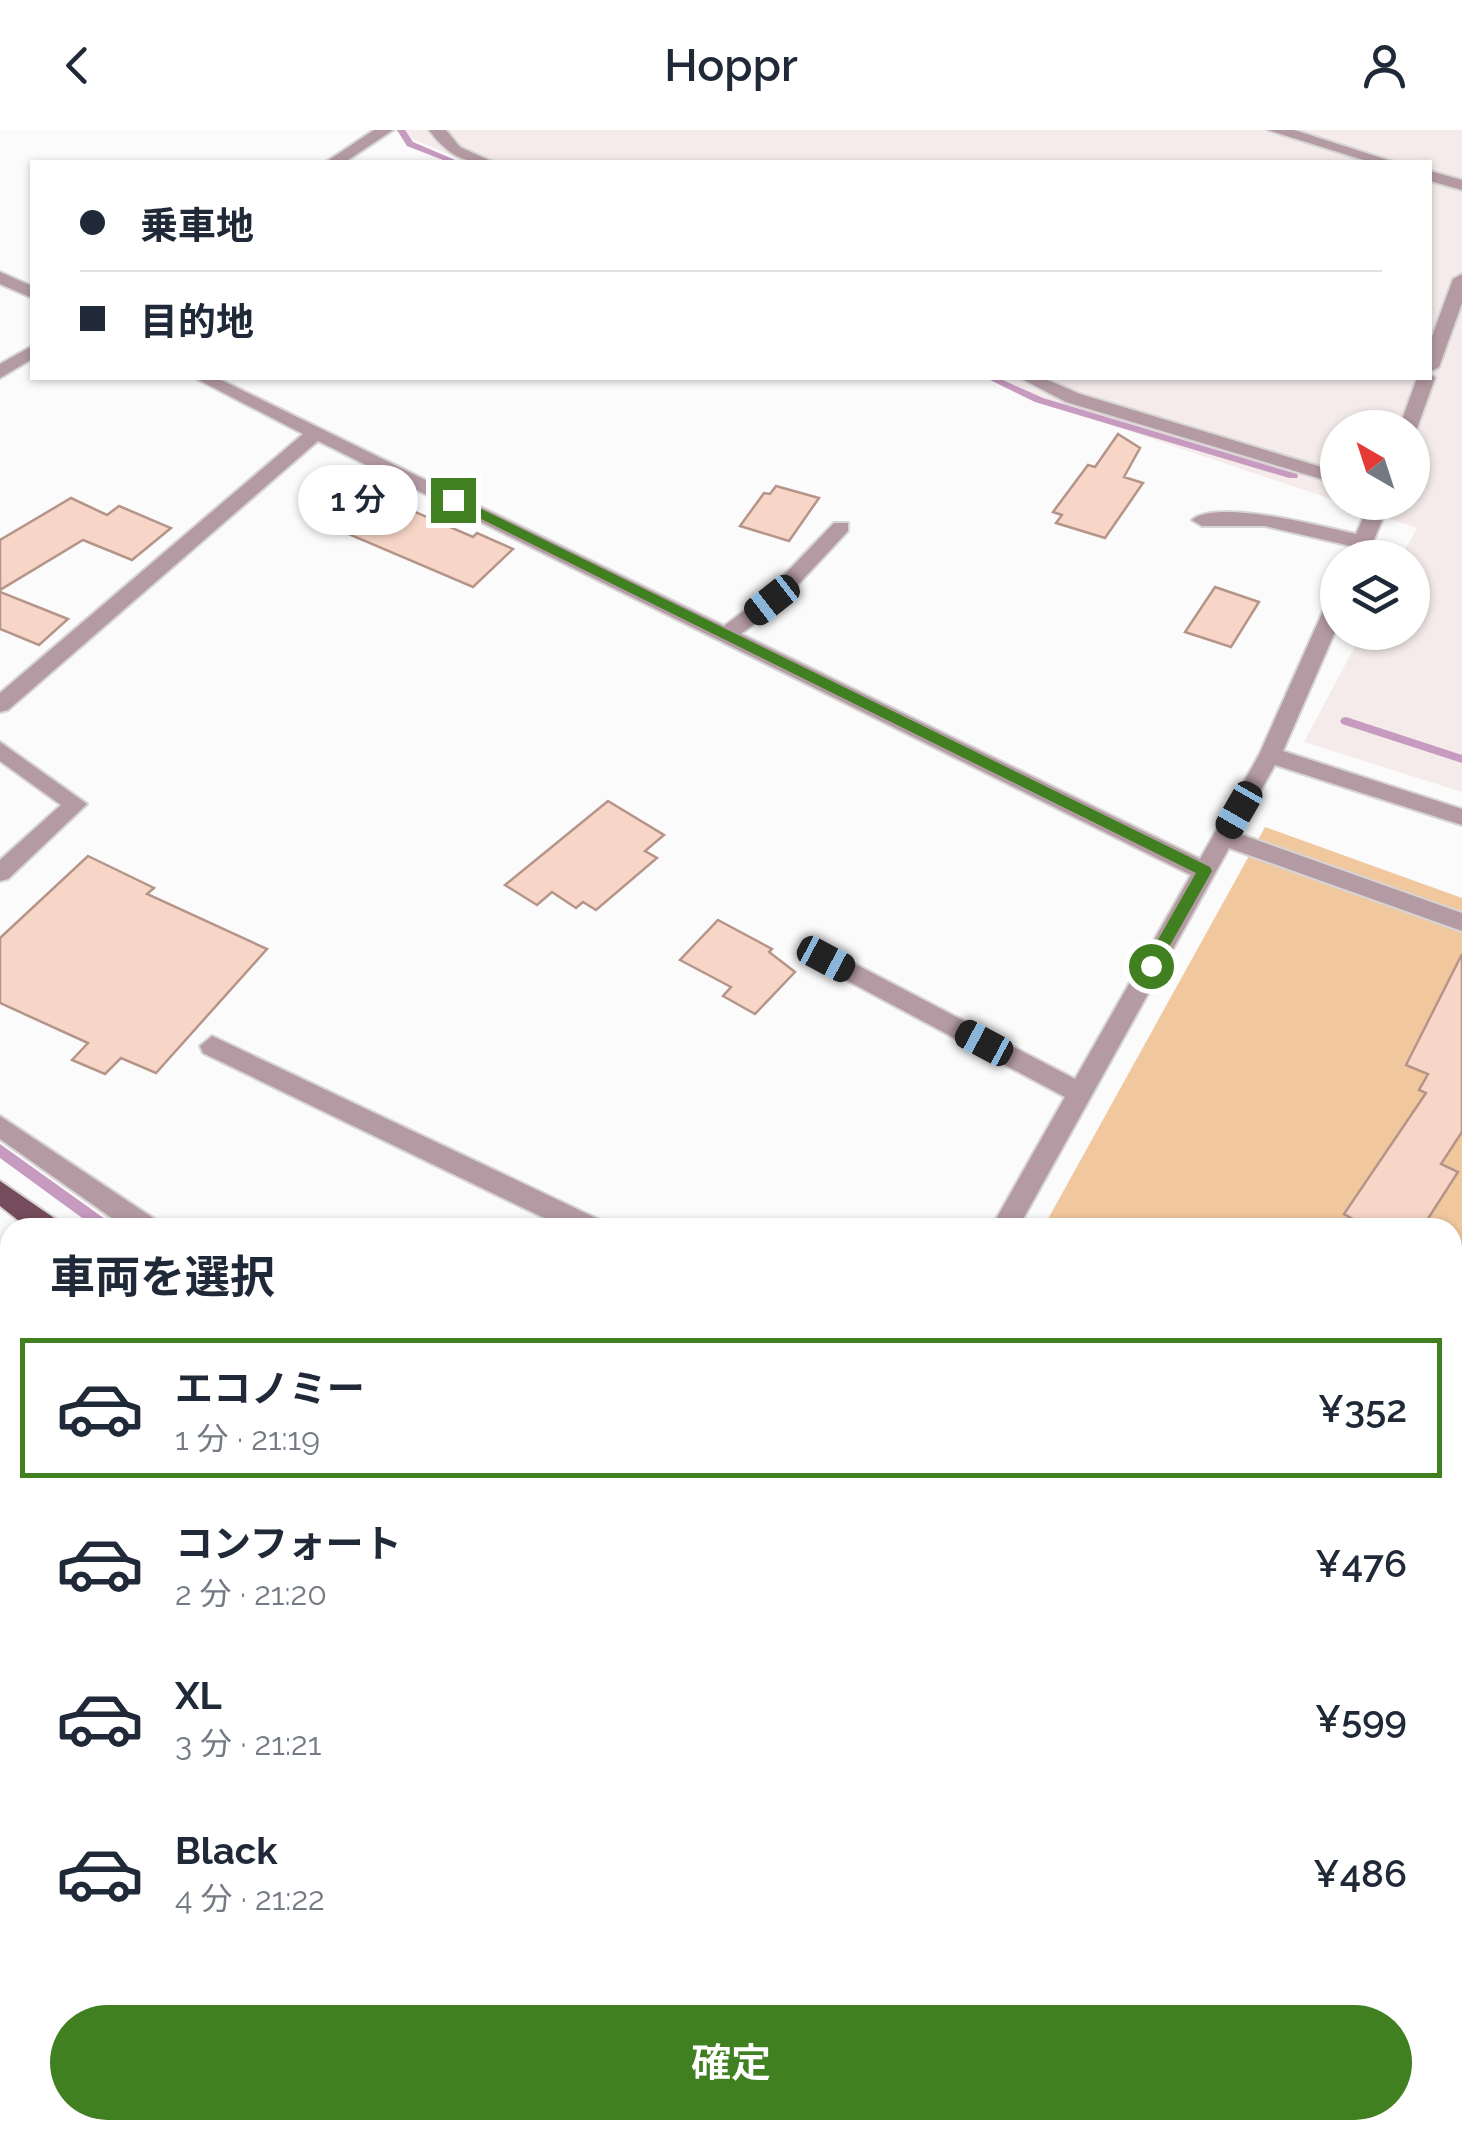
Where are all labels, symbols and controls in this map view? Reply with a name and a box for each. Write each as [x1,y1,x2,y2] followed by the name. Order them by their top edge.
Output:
[50,38,105,93] icon: back
[1357,38,1412,93] icon: person
[664,39,798,92] text: Hoppr
[140,203,254,248] text: 乗車地
[140,299,254,344] text: 目的地
[1320,410,1430,520] north arrow
[1320,410,1430,650] map controls
[298,465,418,535] callout: 1 分
[431,478,476,523] route end
[331,481,385,518] text: 1 分
[1320,540,1430,650] button: layers
[739,570,805,630] car
[1211,777,1267,843] car
[792,932,860,986] car
[1129,944,1174,989] route start
[950,1016,1018,1070] car
[50,1251,275,1304] text: 車両を選択
[55,1363,145,1453] icon: car
[175,1366,365,1411] text: エコノミー
[1318,1386,1407,1431] text: ¥352
[175,1420,320,1457] text: 1 分 · 21:19
[55,1518,145,1608] icon: car
[175,1521,402,1566] text: コンフォート
[1315,1541,1407,1586] text: ¥476
[175,1575,327,1612] text: 2 分 · 21:20
[55,1673,145,1763] icon: car
[175,1673,222,1718] text: XL
[1315,1696,1407,1741] text: ¥599
[175,1725,321,1762] text: 3 分 · 21:21
[55,1828,145,1918] icon: car
[175,1828,277,1873] text: Black
[1313,1851,1407,1896] text: ¥486
[175,1880,325,1917] text: 4 分 · 21:22
[50,2005,1412,2120] button: 確定

